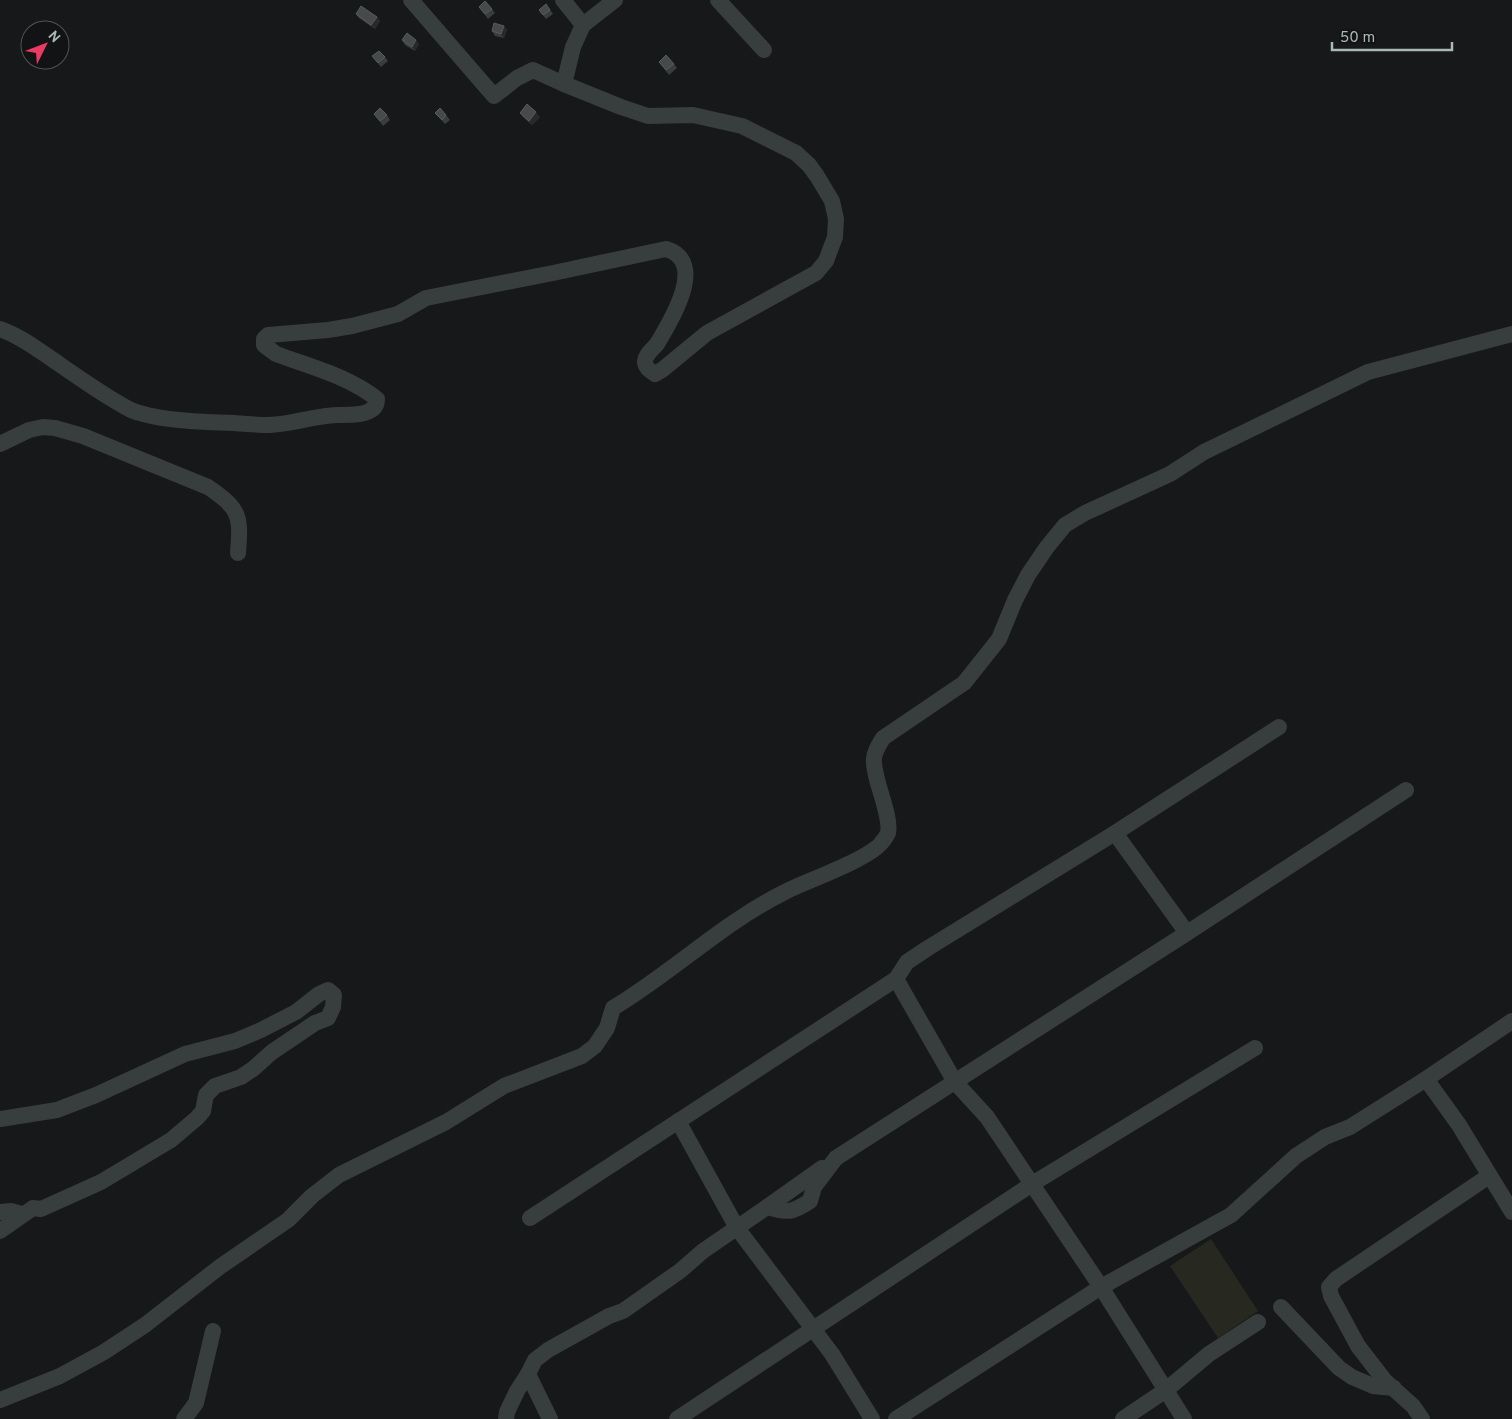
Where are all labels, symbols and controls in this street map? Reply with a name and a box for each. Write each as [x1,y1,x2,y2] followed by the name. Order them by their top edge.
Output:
[20,20,70,70] north arrow
[1332,20,1452,52] scale bar
[44,28,63,47] text: N
[1340,29,1375,48] text: 50 m

